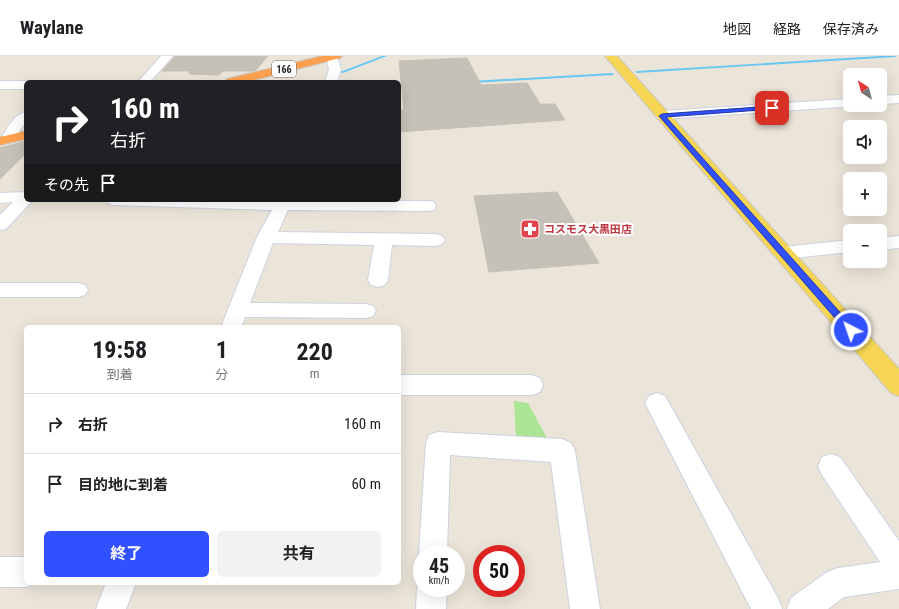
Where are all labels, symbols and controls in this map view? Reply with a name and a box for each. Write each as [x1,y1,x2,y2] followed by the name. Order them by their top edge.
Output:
[20,16,83,39] text: Waylane
[723,21,751,37] text: 地図
[773,21,801,37] text: 経路
[823,21,879,37] text: 保存済み
[272,61,296,77] road number: 166
[843,68,887,112] north arrow
[843,68,887,268] map controls
[755,91,789,125] pin
[110,92,180,125] text: 160 m
[44,96,96,148] icon: right
[761,97,783,119] icon: arrive
[843,120,887,164] button: sound
[110,130,146,151] text: 右折
[97,172,119,194] icon: arrive
[843,172,887,216] button: +
[44,176,89,194] text: その先
[519,218,541,240] pharmacy icon: コスモス大黒田店
[544,223,632,236] place label: コスモス大黒田店
[843,224,887,268] button: −
[830,309,872,351] position arrow
[92,336,147,364] text: 19:58
[216,336,228,364] text: 1
[296,338,333,366] text: 220
[310,366,320,381] text: m
[107,367,133,382] text: 到着
[215,367,228,382] text: 分
[44,413,66,435] icon: right
[344,415,381,433] text: 160 m
[78,416,108,434] text: 右折
[44,473,66,495] icon: arrive
[351,475,381,493] text: 60 m
[78,476,168,494] text: 目的地に到着
[44,531,209,577] button: 終了
[217,531,381,577] button: 共有
[473,545,525,597] speed limit sign: 50
[429,554,449,578] text: 45
[429,575,449,586] text: km/h

